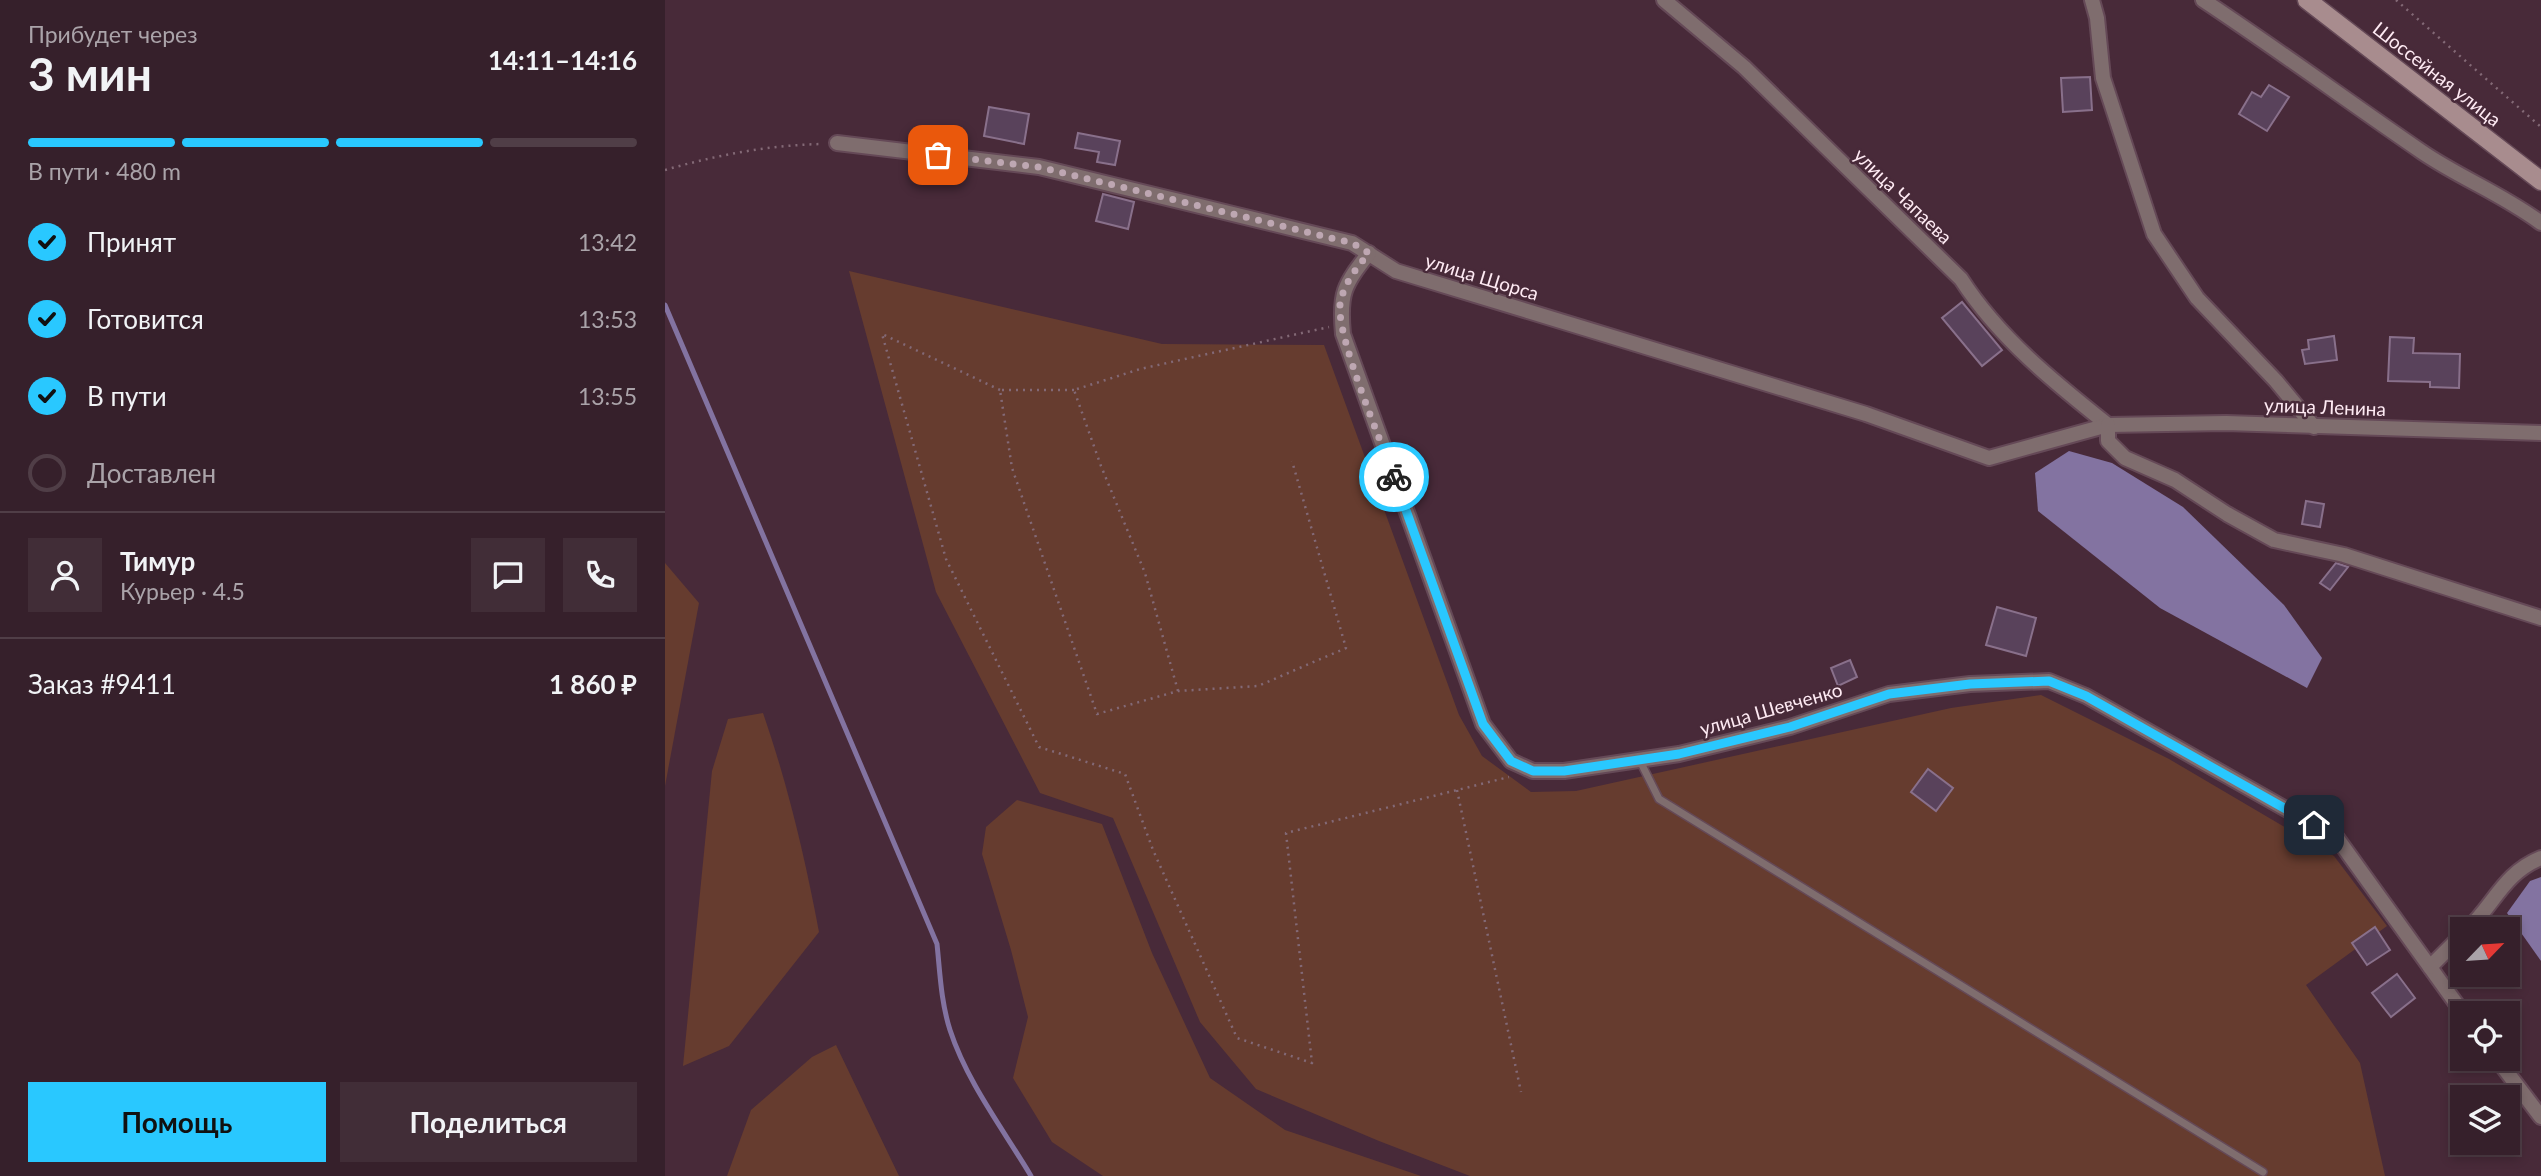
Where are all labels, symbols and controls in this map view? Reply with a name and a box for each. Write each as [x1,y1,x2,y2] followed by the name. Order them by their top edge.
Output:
[2369,17,2506,131] street label: Шоссейная улица
[28,20,198,48] text: Прибудет через
[488,44,637,76] text: 14:11–14:16
[28,46,152,101] text: 3 мин
[908,125,968,185] pin
[919,136,957,174] icon: bag
[1849,143,1957,248] street label: улица Чапаева
[28,157,181,185] text: В пути · 480 m
[28,223,66,261] icon: check
[87,226,176,258] text: Принят
[578,228,637,256] text: 13:42
[1423,248,1542,305] street label: улица Щорса
[28,300,66,338] icon: check
[87,303,204,335] text: Готовится
[578,305,637,333] text: 13:53
[28,377,66,415] icon: check
[87,380,167,412] text: В пути
[578,382,637,410] text: 13:55
[2264,393,2386,420] street label: улица Ленина
[1359,442,1429,512] courier
[87,457,216,489] text: Доставлен
[1375,458,1413,496] icon: bike
[28,538,102,612] button: person
[471,538,545,612] button: chat
[563,538,637,612] button: phone
[120,545,195,577] text: Тимур
[120,577,245,605] text: Курьер · 4.5
[28,668,176,700] text: Заказ #9411
[549,668,637,700] text: 1 860 ₽
[1697,677,1845,740] street label: улица Шевченко
[2284,795,2344,855] pin
[2295,806,2333,844] icon: home
[2450,917,2520,987] north arrow
[2450,917,2520,1155] map controls
[2450,1001,2520,1071] button: locate
[28,1082,326,1162] button: Помощь
[340,1082,637,1162] button: Поделиться
[2450,1085,2520,1155] button: layers

